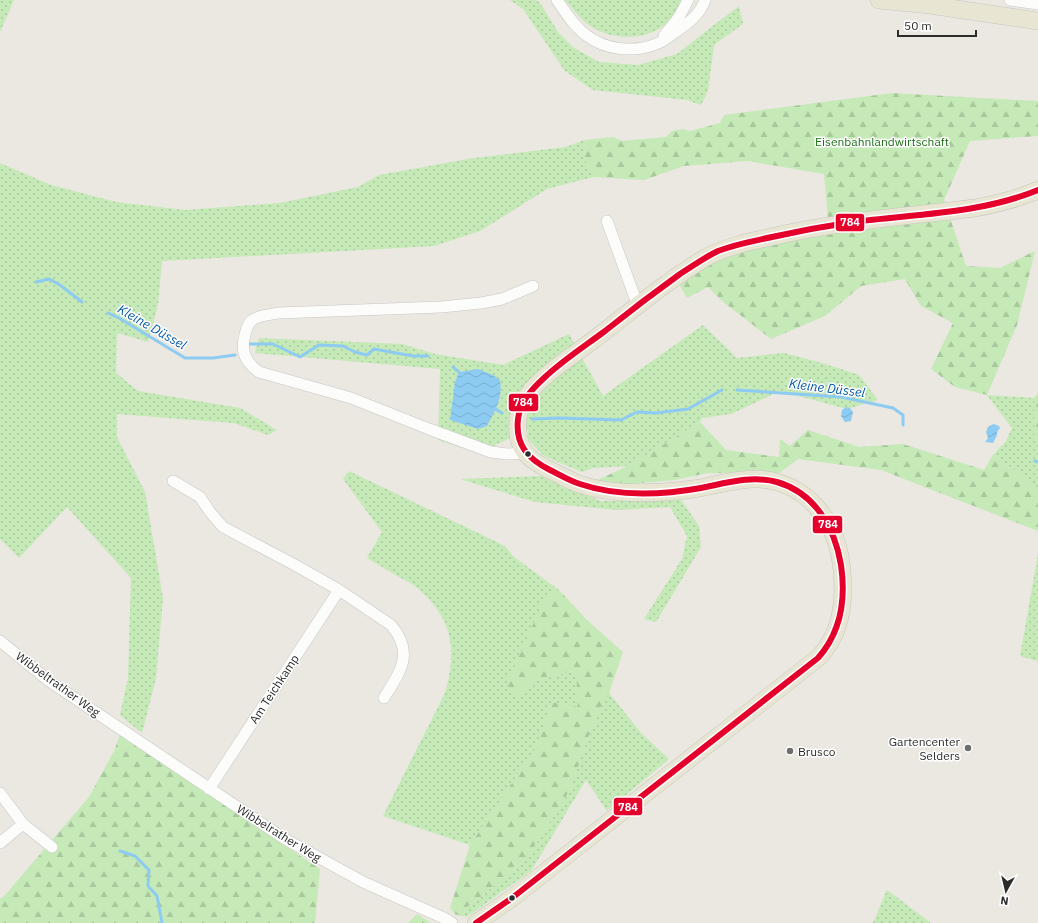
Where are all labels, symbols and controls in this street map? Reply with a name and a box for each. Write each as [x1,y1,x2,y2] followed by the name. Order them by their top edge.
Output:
[898,12,976,38] scale bar
[904,18,932,33] text: 50 m
[815,134,949,149] park label: Eisenbahnlandwirtschaft
[835,213,865,232] line badge: 784
[840,215,860,229] text: 784
[115,300,190,354] water label: Kleine Düssel
[788,375,867,401] water label: Kleine Düssel
[508,393,539,412] line badge: 784
[513,395,533,409] text: 784
[523,449,533,459] unlabelled marker
[812,515,843,534] line badge: 784
[818,517,838,531] text: 784
[13,648,104,720] street label: Wibbeltrather Weg
[246,651,302,726] street label: Am Teichkamp
[889,734,961,763] place label: Gartencenter Selders
[963,743,973,753] marker: Gartencenter Selders
[798,744,836,759] place label: Brusco
[785,746,795,756] marker: Brusco
[613,797,643,816] line badge: 784
[618,800,638,814] text: 784
[234,801,324,865] street label: Wibbelrather Weg
[986,871,1026,911] north arrow
[507,893,517,903] unlabelled marker
[1000,893,1010,908] text: N

